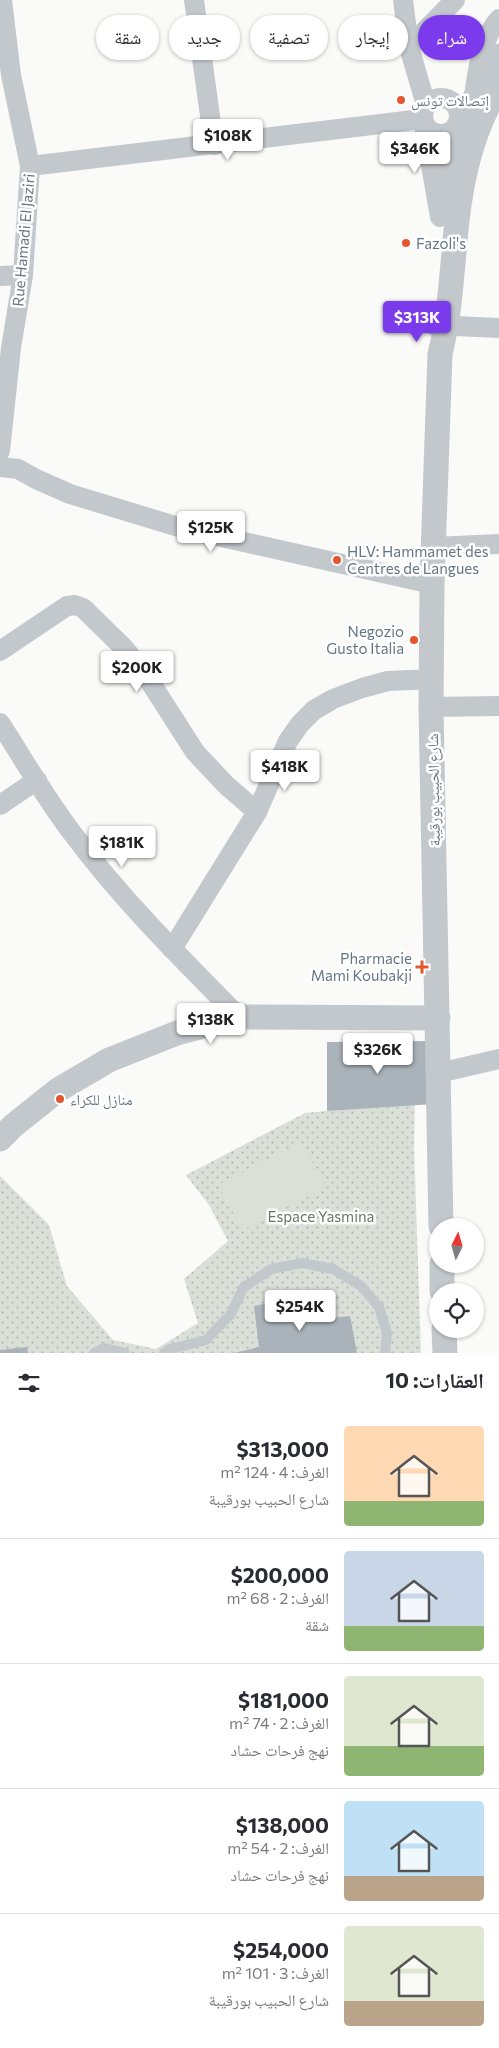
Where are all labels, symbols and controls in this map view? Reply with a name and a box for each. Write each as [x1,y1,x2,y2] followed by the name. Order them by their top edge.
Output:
[96,15,159,60] chip: شقة
[169,15,240,60] chip: جديد
[250,15,328,60] chip: تصفية
[338,15,408,60] chip: إيجار
[418,15,485,60] chip: شراء
[411,91,489,111] place label: إتصالات تونس
[395,94,407,106] marker: إتصالات تونس
[193,119,263,161] pin: $108K
[204,125,252,144] text: $108K
[380,132,450,174] pin: $346K
[390,138,440,157] text: $346K
[8,173,38,307] street label: Rue Hamadi El Jaziri
[416,234,466,252] place label: Fazoli's
[400,237,412,249] marker: Fazoli's
[382,300,452,343] pin: $313K
[394,307,440,326] text: $313K
[176,510,246,553] pin: $125K
[188,517,234,536] text: $125K
[347,542,489,577] place label: HLV: Hammamet des Centres de Langues
[331,554,343,566] marker: HLV: Hammamet des Centres de Langues
[326,622,404,657] place label: Negozio Gusto Italia
[408,634,420,646] marker: Negozio Gusto Italia
[102,650,172,693] pin: $200K
[112,657,162,676] text: $200K
[423,733,445,847] street label: شارع الحبيب بورقيبة
[250,750,320,792] pin: $418K
[262,756,308,775] text: $418K
[87,826,157,868] pin: $181K
[100,832,144,851] text: $181K
[311,949,412,984] place label: Pharmacie Mami Koubakji
[416,961,428,973] marker: Pharmacie Mami Koubakji
[176,1002,246,1045] pin: $138K
[188,1009,234,1028] text: $138K
[343,1032,413,1075] pin: $326K
[354,1039,402,1058] text: $326K
[70,1090,133,1110] place label: منازل للكراء
[54,1093,66,1105] marker: منازل للكراء
[268,1207,374,1225] park label: Espace Yasmina
[429,1218,484,1272] north arrow
[429,1218,484,1338] map controls
[429,1283,484,1338] button: locate
[265,1290,335,1332] pin: $254K
[276,1296,324,1315] text: $254K
[386,1367,484,1392] text: العقارات: 10
[15,1369,43,1397] icon: filters
[236,1436,329,1461] text: $313,000
[384,1446,444,1506] icon: home
[220,1462,329,1481] text: الغرف: 4 · 124 m²
[209,1489,329,1508] text: شارع الحبيب بورقيبة
[231,1562,329,1587] text: $200,000
[384,1571,444,1631] icon: home
[227,1588,329,1607] text: الغرف: 2 · 68 m²
[305,1615,329,1634] text: شقة
[238,1687,329,1712] text: $181,000
[384,1696,444,1756] icon: home
[229,1713,329,1732] text: الغرف: 2 · 74 m²
[231,1740,329,1759] text: نهج فرحات حشاد
[236,1812,329,1837] text: $138,000
[384,1821,444,1881] icon: home
[227,1838,329,1857] text: الغرف: 2 · 54 m²
[231,1865,329,1884] text: نهج فرحات حشاد
[233,1937,329,1962] text: $254,000
[384,1946,444,2006] icon: home
[222,1963,329,1982] text: الغرف: 3 · 101 m²
[209,1990,329,2009] text: شارع الحبيب بورقيبة

